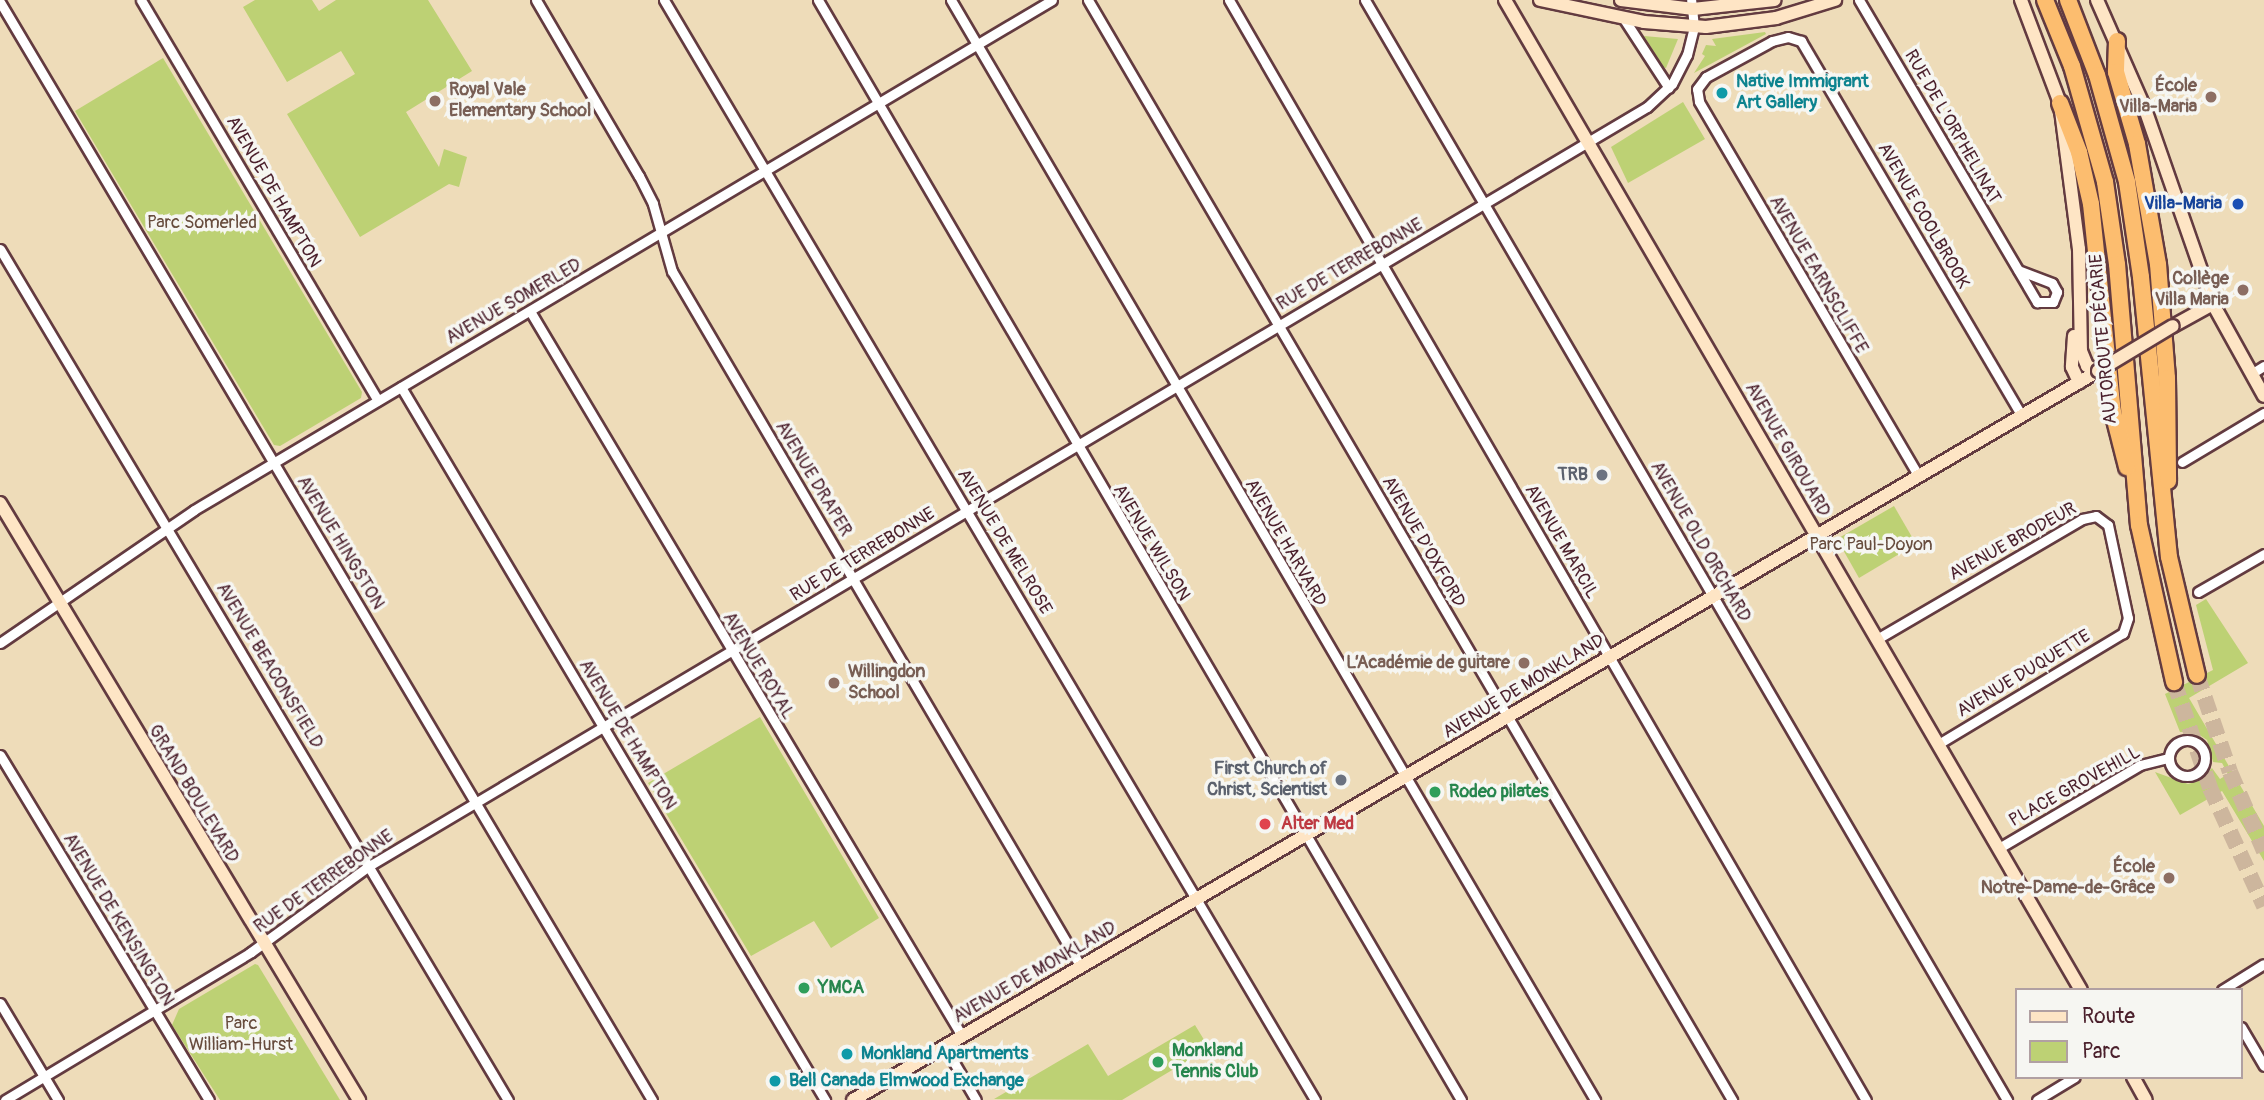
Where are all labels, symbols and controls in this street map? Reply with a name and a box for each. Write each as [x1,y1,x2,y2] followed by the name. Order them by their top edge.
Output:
[1899,46,2005,208] street label: RUE DE L'ORPHELINAT
[1736,72,1869,114] place label: Native Immigrant Art Gallery
[2119,76,2197,119] place label: École Villa-Maria
[449,80,591,122] place label: Royal Vale Elementary School
[1714,85,1730,101] marker: Native Immigrant Art Gallery
[2203,89,2219,105] marker: École Villa-Maria
[427,93,443,109] marker: Royal Vale Elementary School
[221,112,325,272] street label: AVENUE DE HAMPTON
[1872,139,1974,293] street label: AVENUE COOLBROOK
[1764,192,1872,358] street label: AVENUE EARNSCLIFFE
[2144,193,2222,215] place label: Villa-Maria
[2228,194,2248,214] marker: Villa-Maria
[147,212,257,234] park label: Parc Somerled
[1273,214,1427,316] street label: RUE DE TERREBONNE
[2086,253,2122,425] street label: AUTOROUTE DÉCARIE
[442,254,586,350] street label: AVENUE SOMERLED
[2155,269,2229,312] place label: Collège Villa Maria
[2235,282,2251,298] marker: Collège Villa Maria
[1740,379,1834,521] street label: AVENUE GIROUARD
[770,418,856,540] street label: AVENUE DRAPER
[1645,458,1755,626] street label: AVENUE OLD ORCHARD
[1557,464,1588,486] place label: TRB
[952,465,1056,619] street label: AVENUE DE MELROSE
[1594,467,1610,483] marker: TRB
[292,472,388,614] street label: AVENUE HINGSTON
[1377,473,1469,611] street label: AVENUE D'OXFORD
[1240,475,1330,611] street label: AVENUE HARVARD
[1108,481,1194,605] street label: AVENUE WILSON
[1519,481,1603,603] street label: AVENUE MARCIL
[1946,498,2080,586] street label: AVENUE BRODEUR
[787,503,939,607] street label: RUE DE TERREBONNE
[1809,534,1933,556] park label: Parc Paul-Doyon
[211,579,327,753] street label: AVENUE BEACONSFIELD
[717,608,799,724] street label: AVENUE ROYAL
[1953,626,2095,722] street label: AVENUE DUQUETTE
[1439,630,1609,744] street label: AVENUE DE MONKLAND
[1346,652,1510,674] place label: L’Académie de guitare
[1516,655,1532,671] marker: L’Académie de guitare
[574,656,680,814] street label: AVENUE DE HAMPTON
[848,662,926,704] place label: Willingdon School
[826,675,842,691] marker: Willingdon School
[143,721,243,867] street label: GRAND BOULEVARD
[2006,742,2144,832] street label: PLACE GROVEHILL
[1207,759,1327,802] place label: First Church of Christ, Scientist
[1333,772,1349,788] marker: First Church of Christ, Scientist
[1449,781,1549,803] place label: Rodeo pilates
[1427,784,1443,800] marker: Rodeo pilates
[1281,813,1354,835] place label: Alter Med
[1255,814,1275,834] marker: Alter Med
[250,826,398,938] street label: RUE DE TERREBONNE
[58,830,178,1010] street label: AVENUE DE KENSINGTON
[1981,857,2155,900] place label: École Notre-Dame-de-Grâce
[2161,870,2177,886] marker: École Notre-Dame-de-Grâce
[950,918,1120,1028] street label: AVENUE DE MONKLAND
[818,977,864,999] place label: YMCA
[796,980,812,996] marker: YMCA
[2016,988,2243,1079] legend
[2082,1003,2135,1030] text: Route
[189,1014,293,1056] park label: Parc William-Hurst
[2082,1038,2121,1065] text: Parc
[1172,1041,1258,1084] place label: Monkland Tennis Club
[861,1043,1028,1065] place label: Monkland Apartments
[839,1046,855,1062] marker: Monkland Apartments
[1150,1054,1166,1070] marker: Monkland Tennis Club
[789,1070,1024,1092] place label: Bell Canada Elmwood Exchange
[767,1073,783,1089] marker: Bell Canada Elmwood Exchange

